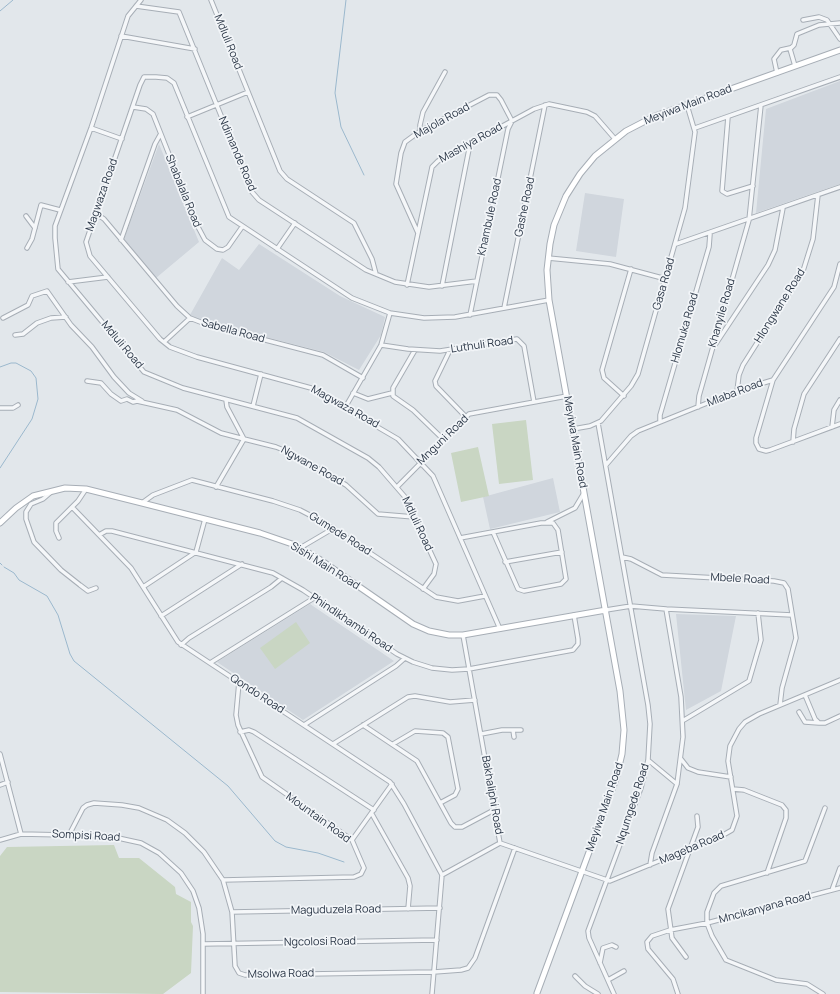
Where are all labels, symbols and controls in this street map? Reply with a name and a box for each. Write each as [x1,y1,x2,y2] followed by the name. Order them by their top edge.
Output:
[211,13,245,71] street label: Mdluli Road
[642,82,734,128] street label: Meyiwa Main Road
[412,100,472,142] street label: Majola Road
[215,115,259,193] street label: Ndimande Road
[437,120,505,166] street label: Mashiya Road
[162,153,204,229] street label: Shabalala Road
[83,157,121,233] street label: Magwaza Road
[512,176,538,238] street label: Gashe Road
[475,177,505,257] street label: Khambule Road
[650,256,678,312] street label: Gasa Road
[752,266,808,346] street label: Hlongwane Road
[706,277,738,349] street label: Khanyile Road
[669,291,701,365] street label: Hlomuka Road
[200,316,266,346] street label: Sabella Road
[98,318,146,372] street label: Mdluli Road
[450,334,514,356] street label: Luthuli Road
[705,376,765,410] street label: Mlaba Road
[309,383,381,431] street label: Magwaza Road
[560,395,590,489] street label: Meyiwa Main Road
[415,412,471,468] street label: Mnguni Road
[278,443,346,489] street label: Ngwane Road
[399,495,435,553] street label: Mdluli Road
[306,510,374,558] street label: Gumede Road
[288,539,362,593] street label: Sishi Main Road
[710,571,770,587] street label: Mbele Road
[307,591,395,655] street label: Phindikhambi Road
[227,672,287,716] street label: Qondo Road
[479,754,505,836] street label: Bakhaliphi Road
[584,761,626,853] street label: Meyiwa Main Road
[614,762,652,846] street label: Nqumgede Road
[283,790,353,846] street label: Mountain Road
[52,828,120,844] street label: Sompisi Road
[658,828,726,868] street label: Mageba Road
[718,889,812,927] street label: Mncikanyana Road
[291,903,381,917] street label: Maguduzela Road
[284,935,356,949] street label: Ngcolosi Road
[248,967,314,981] street label: Msolwa Road

